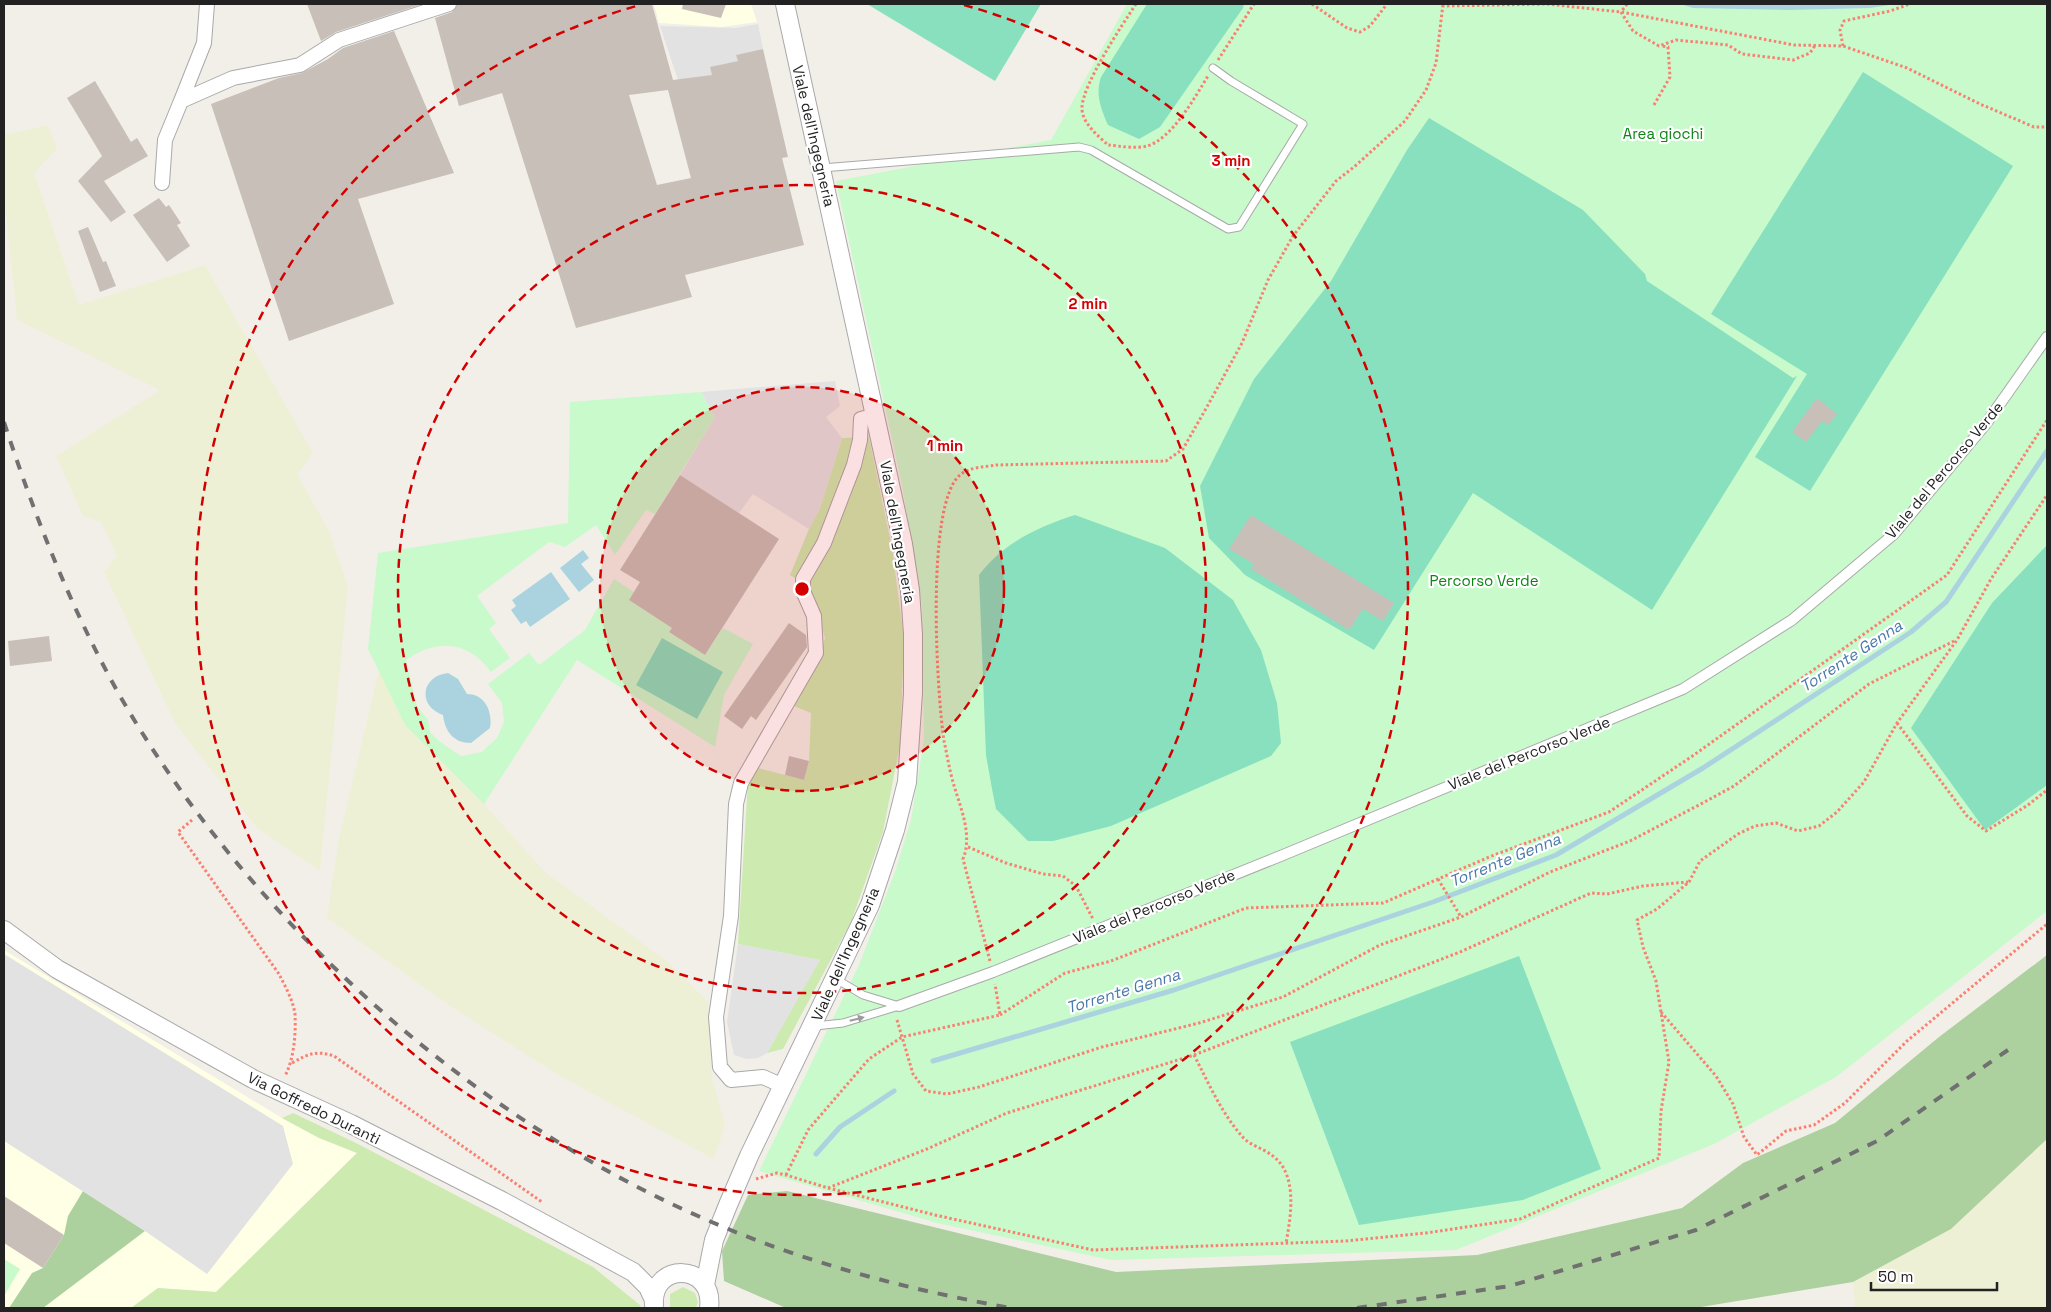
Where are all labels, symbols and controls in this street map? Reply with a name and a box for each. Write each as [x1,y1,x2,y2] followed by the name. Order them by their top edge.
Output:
[788,63,840,209] street label: Viale dell'Ingegneria
[1623,124,1703,143] park label: Area giochi
[1212,151,1250,170] text: 3 min
[1069,294,1107,313] text: 2 min
[1881,397,2007,542] street label: Viale del Percorso Verde
[927,436,963,455] text: 1 min
[876,459,920,605] street label: Viale dell'Ingegneria
[1429,571,1539,590] park label: Percorso Verde
[793,580,811,598] centre of rings
[1796,615,1907,697] water label: Torrente Genna
[1445,712,1613,794] street label: Viale del Percorso Verde
[1446,828,1564,892] water label: Torrente Genna
[1070,865,1238,947] street label: Viale del Percorso Verde
[807,884,883,1024] street label: Viale dell'Ingegneria
[1063,963,1183,1018] water label: Torrente Genna
[849,1015,864,1023] one-way arrow
[244,1068,384,1148] street label: Via Goffredo Duranti
[1871,1260,1997,1292] scale bar
[1878,1267,1913,1286] text: 50 m

